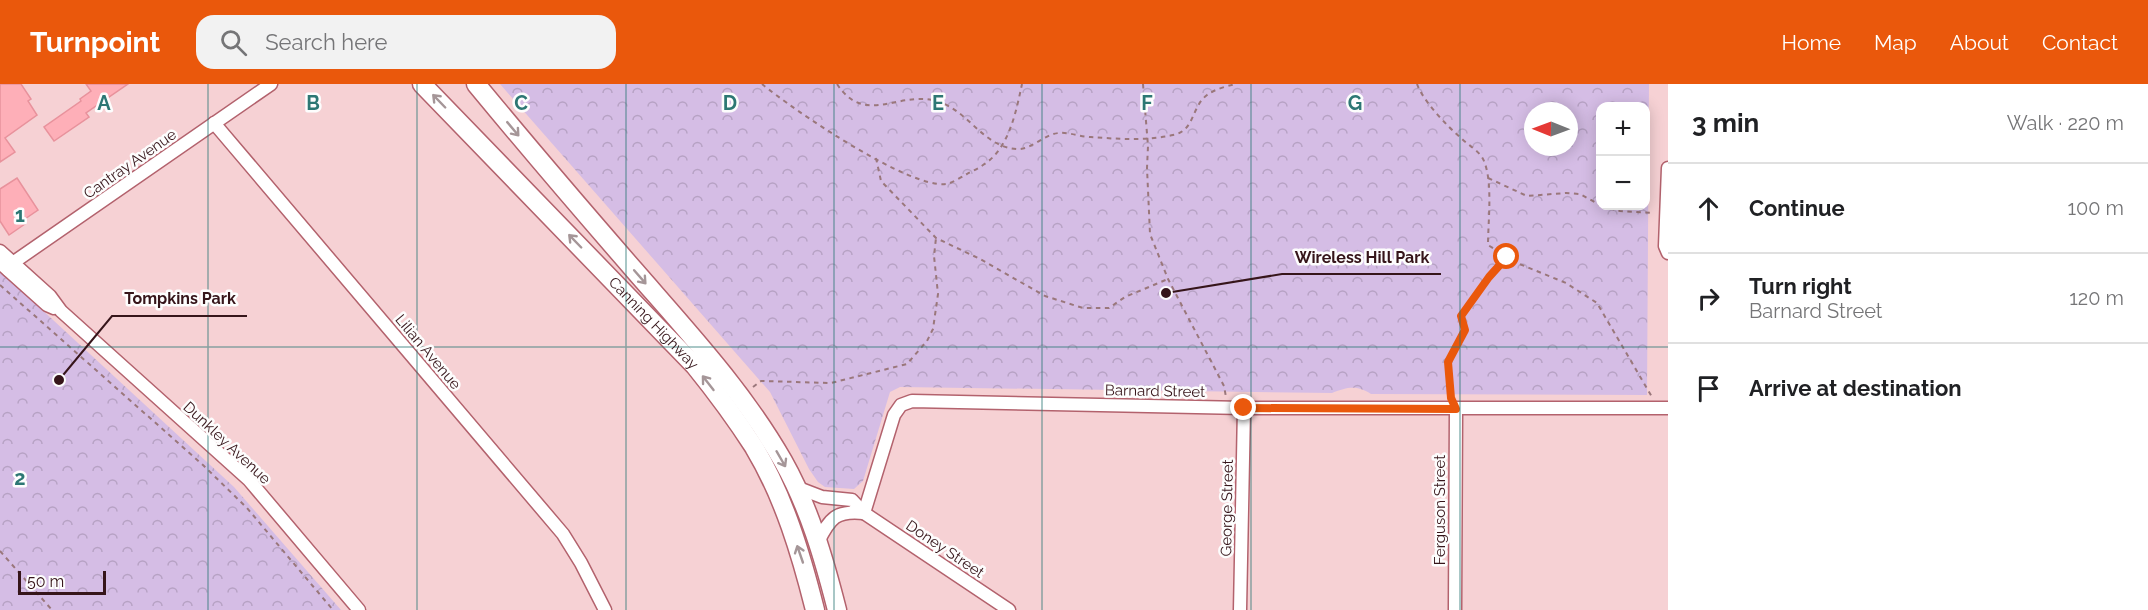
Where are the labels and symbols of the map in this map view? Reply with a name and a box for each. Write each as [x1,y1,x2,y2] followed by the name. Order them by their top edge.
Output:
[97,91,111,115] text: A
[306,91,320,115] text: B
[514,91,528,115] text: C
[723,91,737,115] text: D
[932,91,944,115] text: E
[1141,91,1153,115] text: F
[1348,91,1362,115] text: G
[431,94,446,109] one-way arrow
[1524,102,1578,156] north arrow
[507,121,520,137] one-way arrow
[80,125,180,203] street label: Cantray Avenue
[15,203,25,227] text: 1
[567,233,582,248] one-way arrow
[1282,240,1441,274] callout: Wireless Hill Park
[1493,243,1519,269] route start
[1295,248,1429,267] text: Wireless Hill Park
[633,269,647,284] one-way arrow
[605,273,702,373] street label: Canning Highway
[112,282,247,316] callout: Tompkins Park
[124,289,236,308] text: Tompkins Park
[391,311,465,393] street label: Lilian Avenue
[702,375,715,391] one-way arrow
[1105,381,1205,401] street label: Barnard Street
[1230,394,1256,420] route end
[180,398,274,488] street label: Dunkley Avenue
[776,449,787,467] one-way arrow
[1431,455,1449,565] street label: Ferguson Street
[1217,459,1237,557] street label: George Street
[14,466,26,490] text: 2
[903,516,987,582] street label: Doney Street
[793,545,804,564] one-way arrow
[18,568,106,596] scale bar

